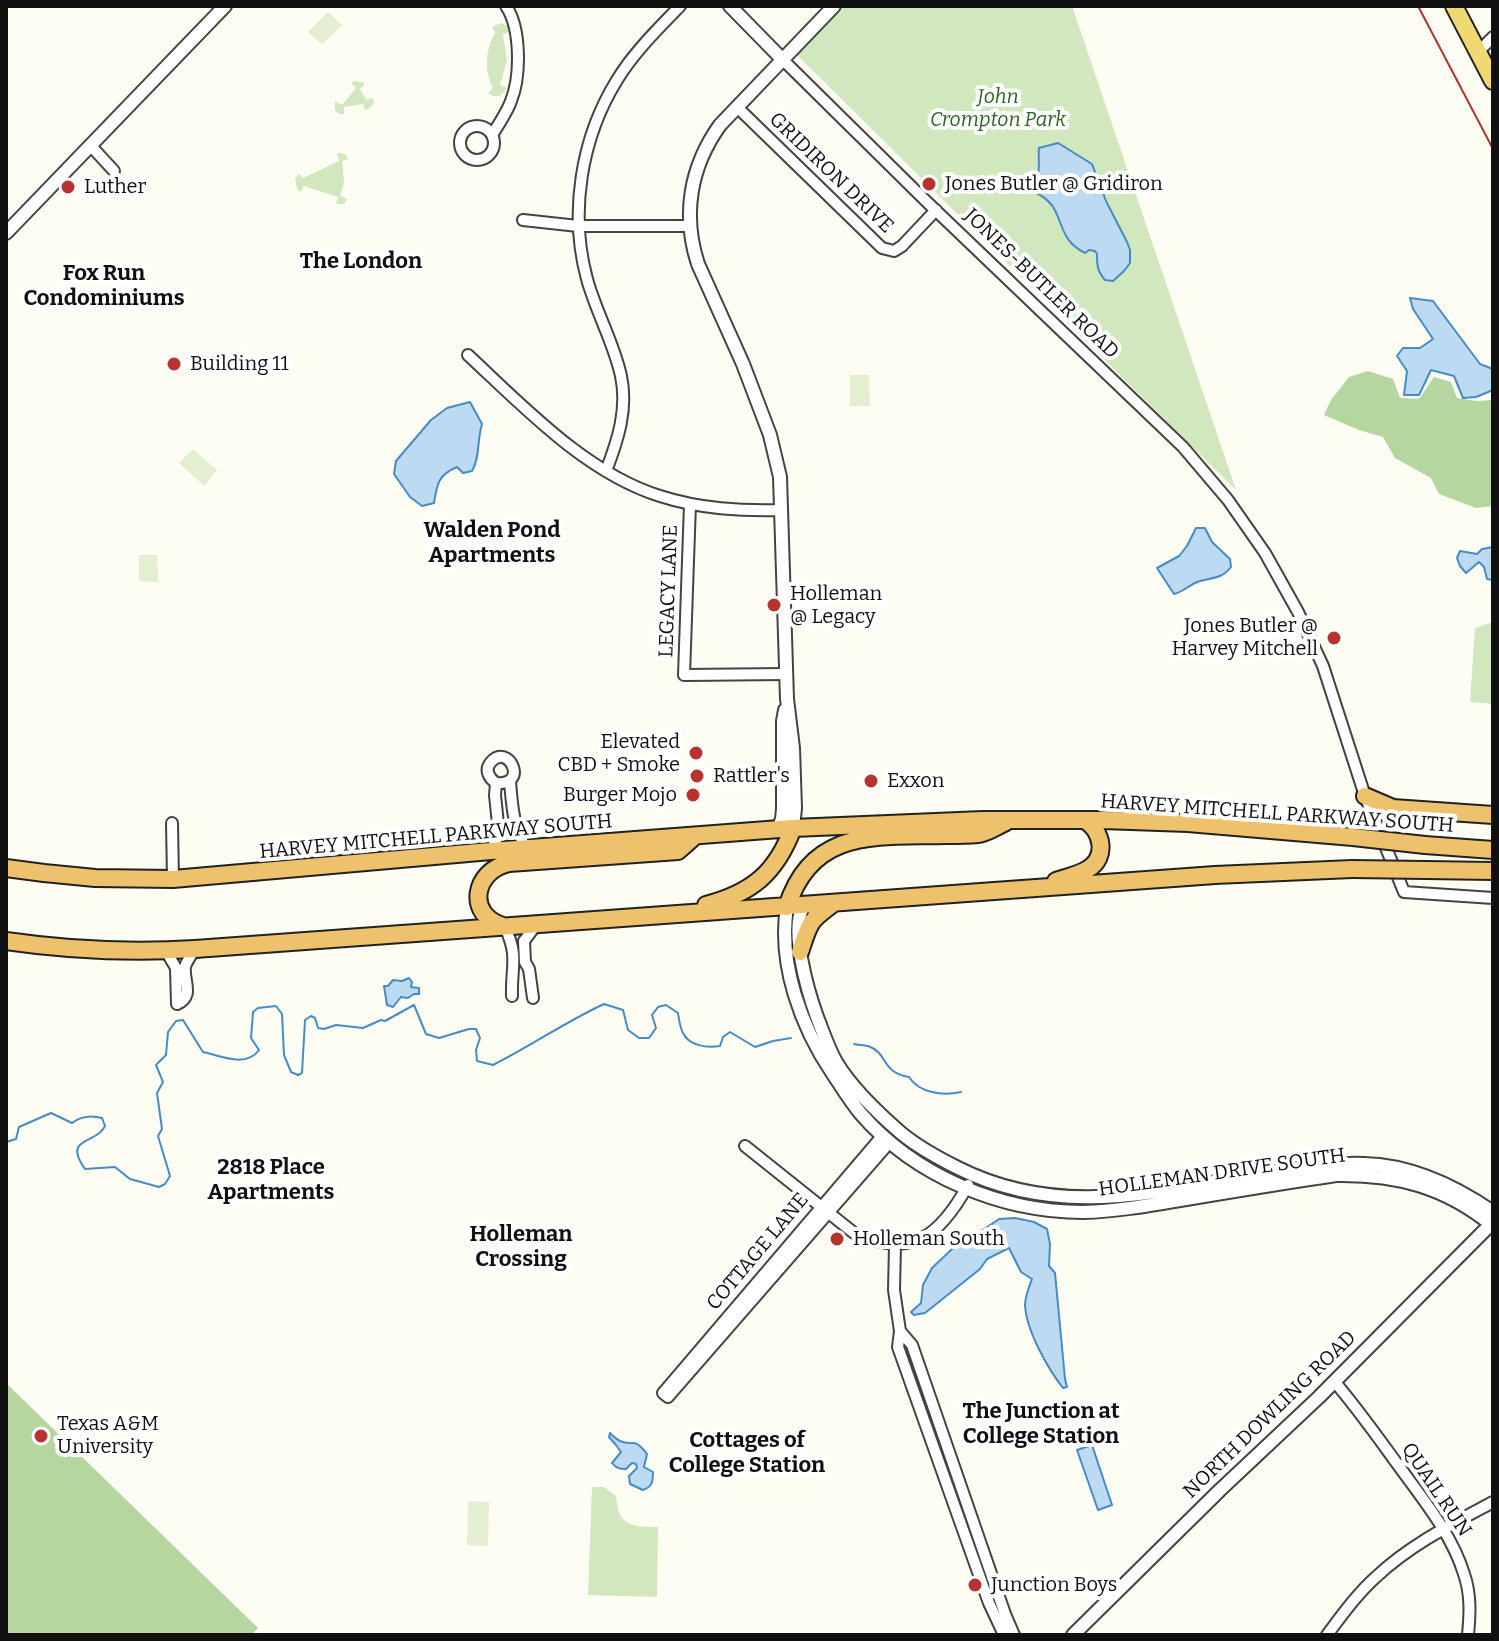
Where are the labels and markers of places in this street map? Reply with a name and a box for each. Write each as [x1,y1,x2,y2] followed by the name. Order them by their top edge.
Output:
[945,172,1163,196] place label: Jones Butler @ Gridiron
[84,175,146,199] place label: Luther
[920,175,938,193] marker: Jones Butler @ Gridiron
[59,178,77,196] marker: Luther
[190,352,289,376] place label: Building 11
[165,355,183,373] marker: Building 11
[790,582,882,629] place label: Holleman @ Legacy
[765,596,783,614] marker: Holleman @ Legacy
[1172,614,1318,661] place label: Jones Butler @ Harvey Mitchell
[1325,629,1343,647] marker: Jones Butler @ Harvey Mitchell
[557,730,680,777] place label: Elevated CBD + Smoke
[687,744,705,762] marker: Elevated CBD + Smoke
[713,764,790,788] place label: Rattler's
[688,767,706,785] marker: Rattler's
[887,769,944,793] place label: Exxon
[862,772,880,790] marker: Exxon
[563,783,677,807] place label: Burger Mojo
[684,786,702,804] marker: Burger Mojo
[853,1227,1004,1251] place label: Holleman South
[828,1230,846,1248] marker: Holleman South
[57,1412,159,1459] place label: Texas A&M University
[32,1427,50,1445] marker: Texas A&M University
[991,1573,1117,1597] place label: Junction Boys
[966,1576,984,1594] marker: Junction Boys

